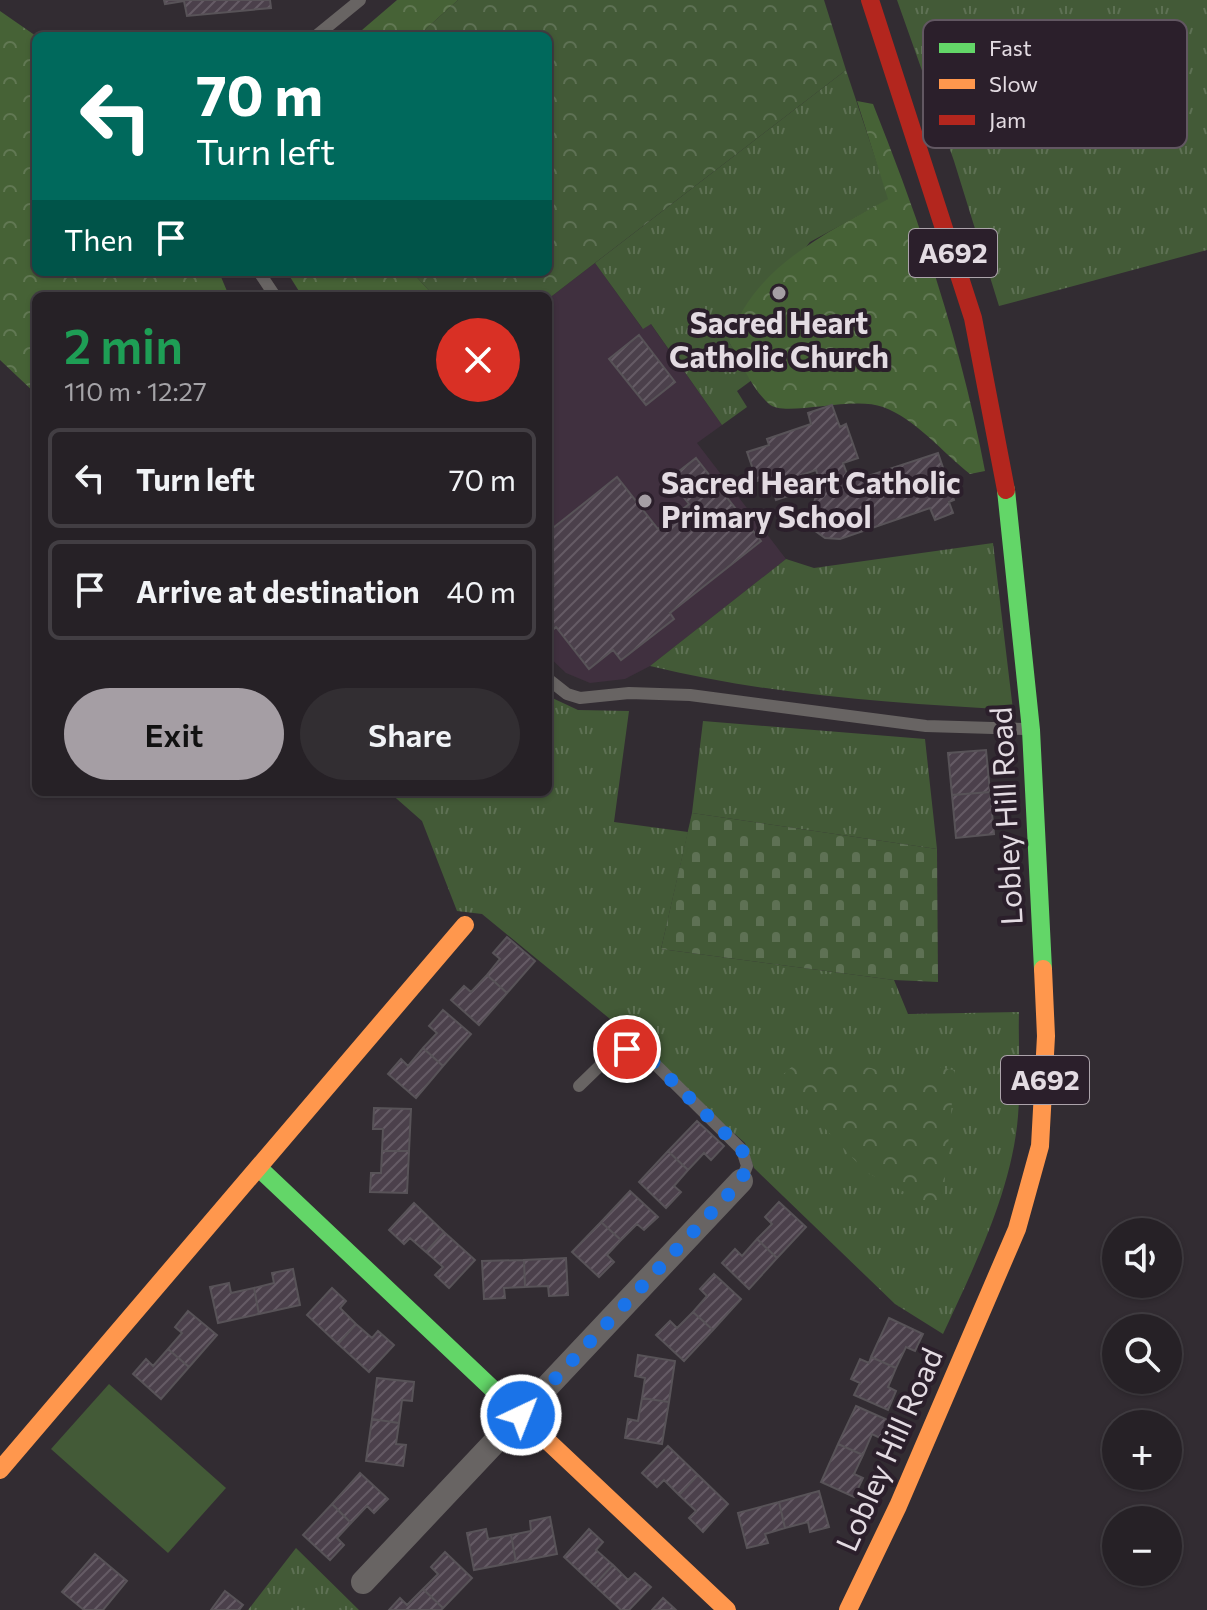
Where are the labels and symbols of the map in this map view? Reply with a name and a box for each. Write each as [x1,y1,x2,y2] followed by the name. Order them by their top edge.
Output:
[923,20,1187,148] legend
[989,34,1032,61] text: Fast
[989,70,1038,97] text: Slow
[989,106,1026,133] text: Jam
[909,229,997,277] road number: A692
[770,284,788,302] marker: Sacred Heart Catholic Church
[669,303,889,374] place label: Sacred Heart Catholic Church
[661,463,961,534] place label: Sacred Heart Catholic Primary School
[636,492,654,510] marker: Sacred Heart Catholic Primary School
[980,706,1029,926] street label: Lobley Hill Road
[593,1015,661,1083] pin
[1001,1056,1089,1104] road number: A692
[826,1342,949,1556] street label: Lobley Hill Road
[479,1373,563,1457] position arrow

